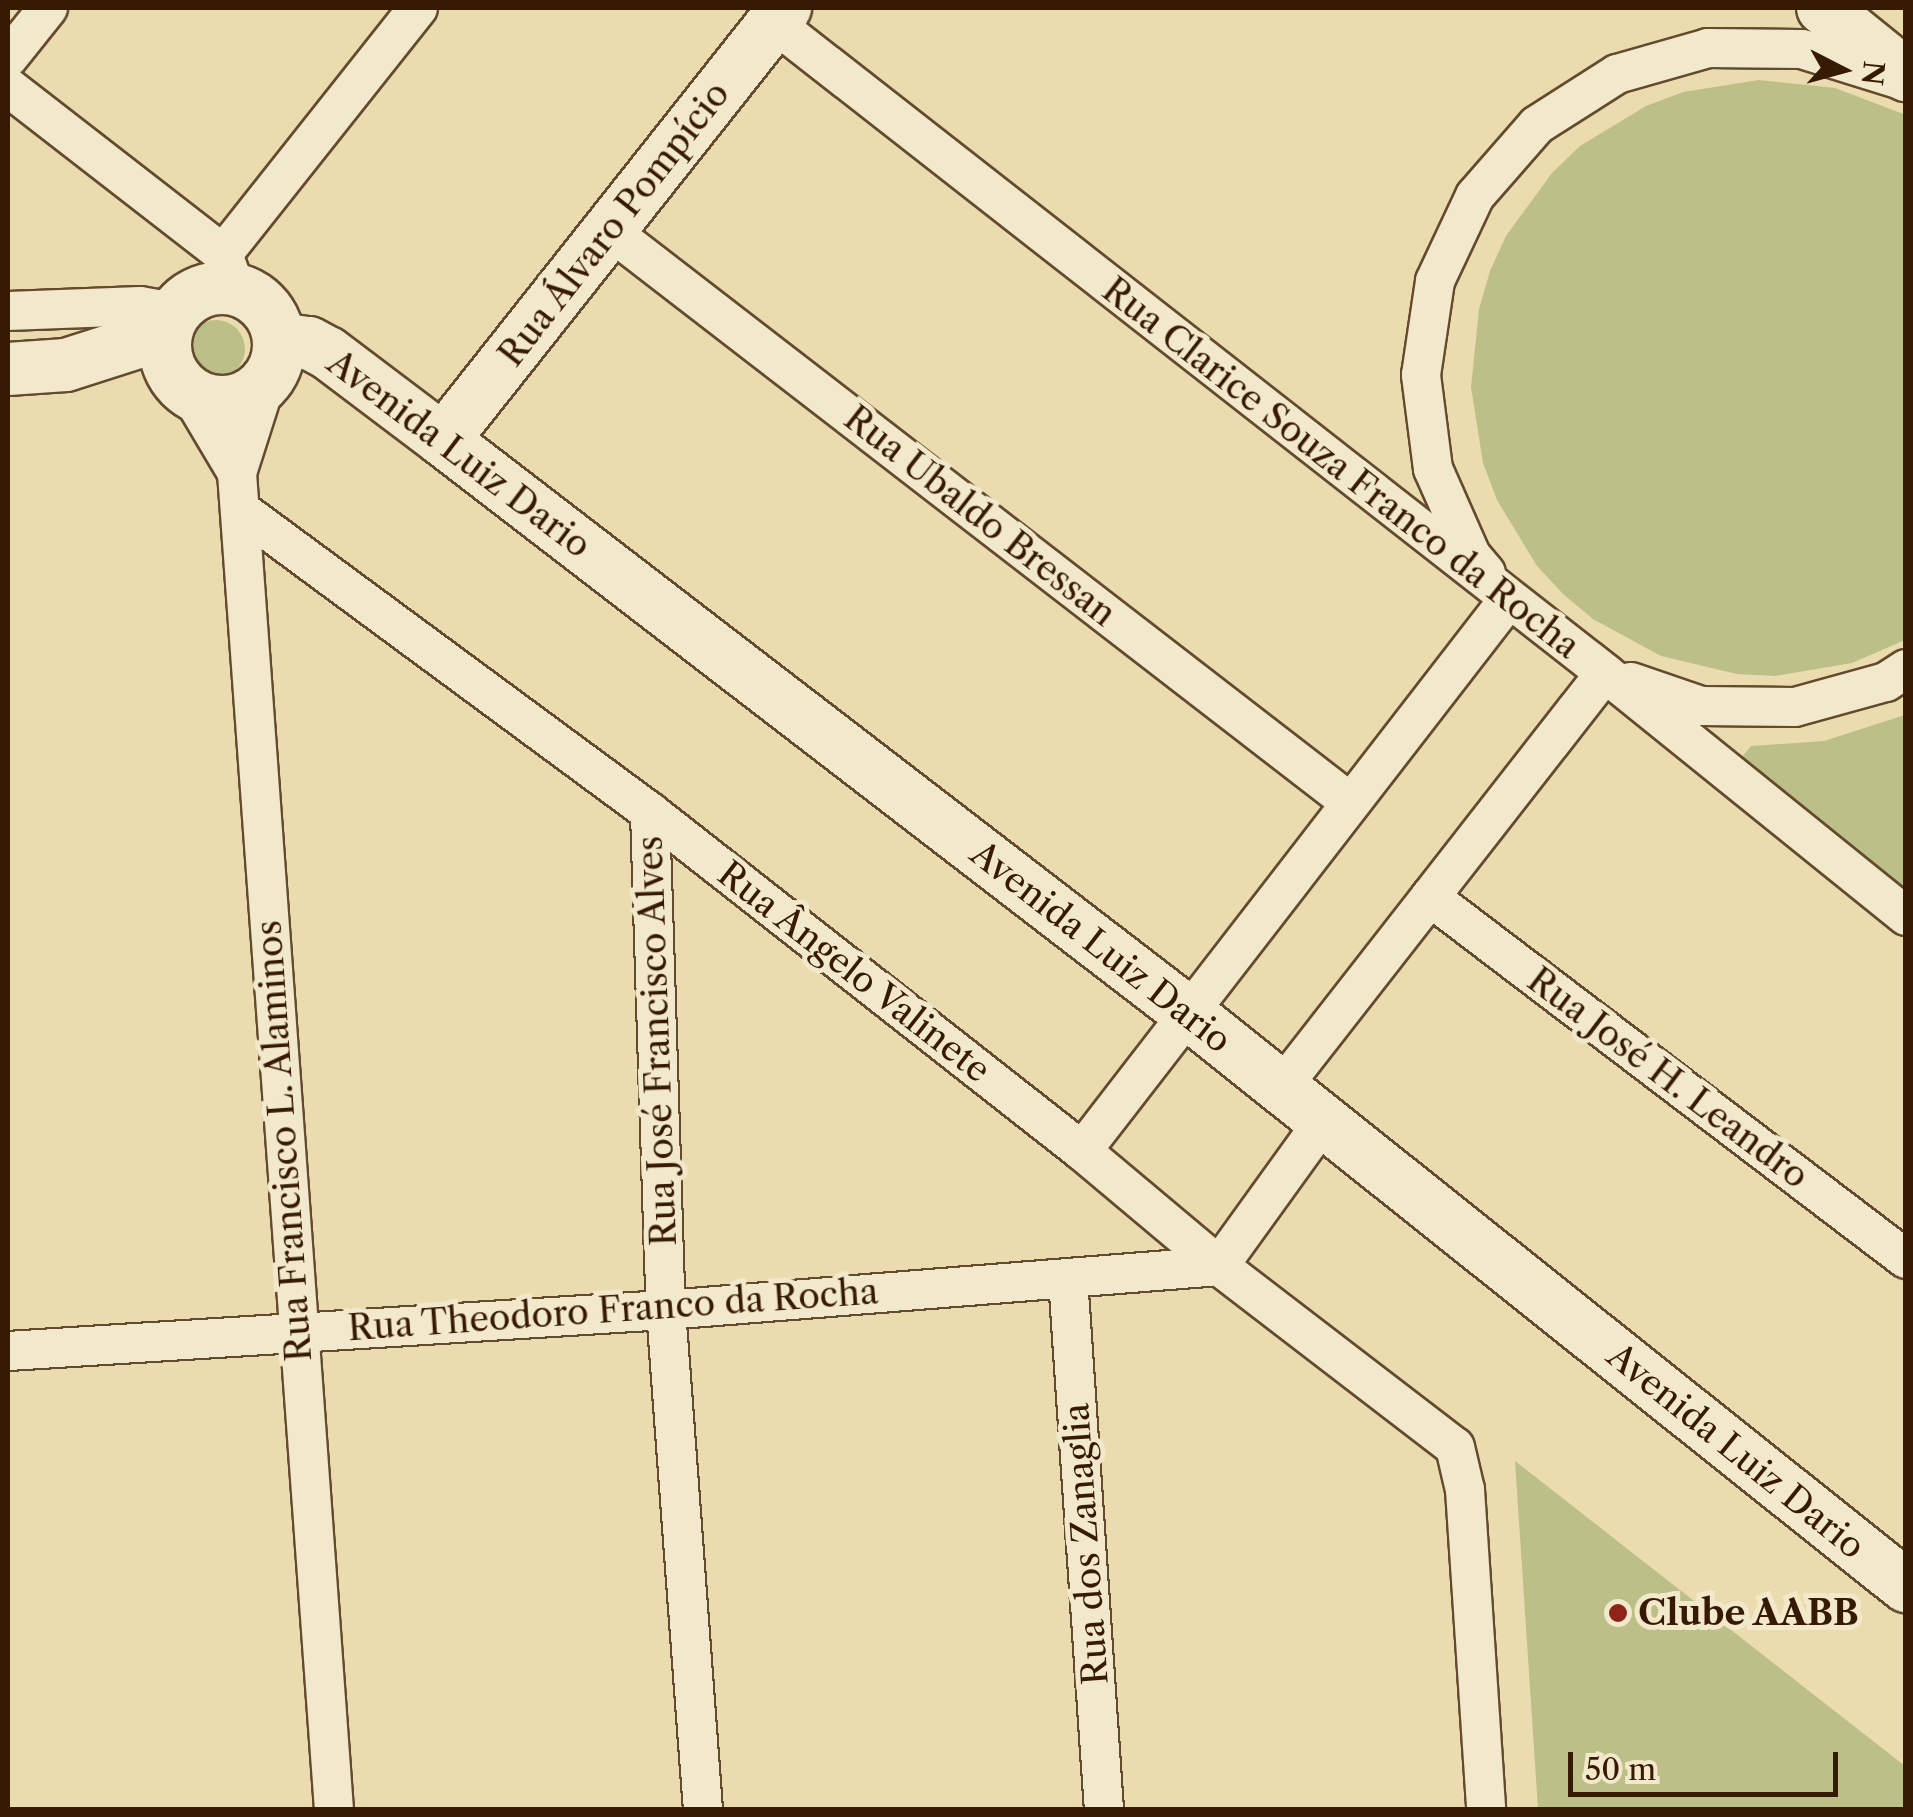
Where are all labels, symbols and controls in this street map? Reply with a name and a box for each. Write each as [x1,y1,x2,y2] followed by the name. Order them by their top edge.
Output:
[1793,20,1893,120] north arrow
[1855,59,1891,87] text: N
[489,73,739,375] street label: Rua Álvaro Pompício
[1094,268,1588,668] street label: Rua Clarice Souza Franco da Rocha
[319,341,599,567] street label: Avenida Luiz Dario
[836,397,1124,635] street label: Rua Ubaldo Bressan
[962,832,1240,1062] street label: Avenida Luiz Dario
[629,834,685,1248] street label: Rua José Francisco Alves
[708,852,1000,1092] street label: Rua Ângelo Valinete
[248,918,320,1364] street label: Rua Francisco L. Alaminos
[1519,959,1817,1197] street label: Rua José H. Leandro
[346,1270,880,1350] street label: Rua Theodoro Franco da Rocha
[1599,1334,1873,1568] street label: Avenida Luiz Dario
[1055,1402,1117,1686] street label: Rua dos Zanaglia
[1638,1592,1860,1634] place label: Clube AABB
[1607,1602,1629,1624] marker: Clube AABB
[1573,1732,1843,1794] scale bar
[1585,1751,1656,1788] text: 50 m

